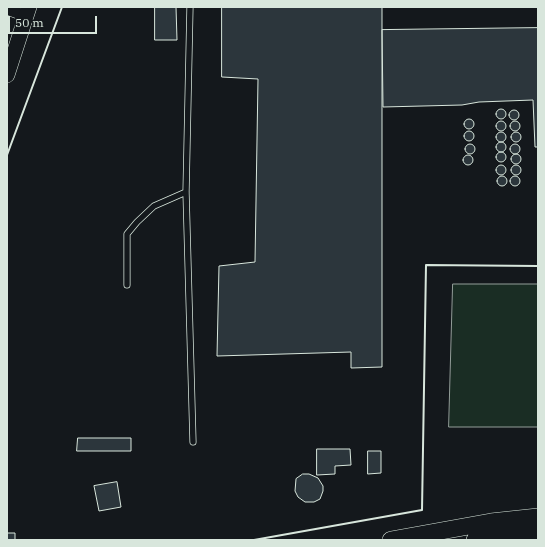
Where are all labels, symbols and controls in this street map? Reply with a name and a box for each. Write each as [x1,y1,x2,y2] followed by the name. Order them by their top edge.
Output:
[10,8,99,34] scale bar
[15,15,44,30] text: 50 m

